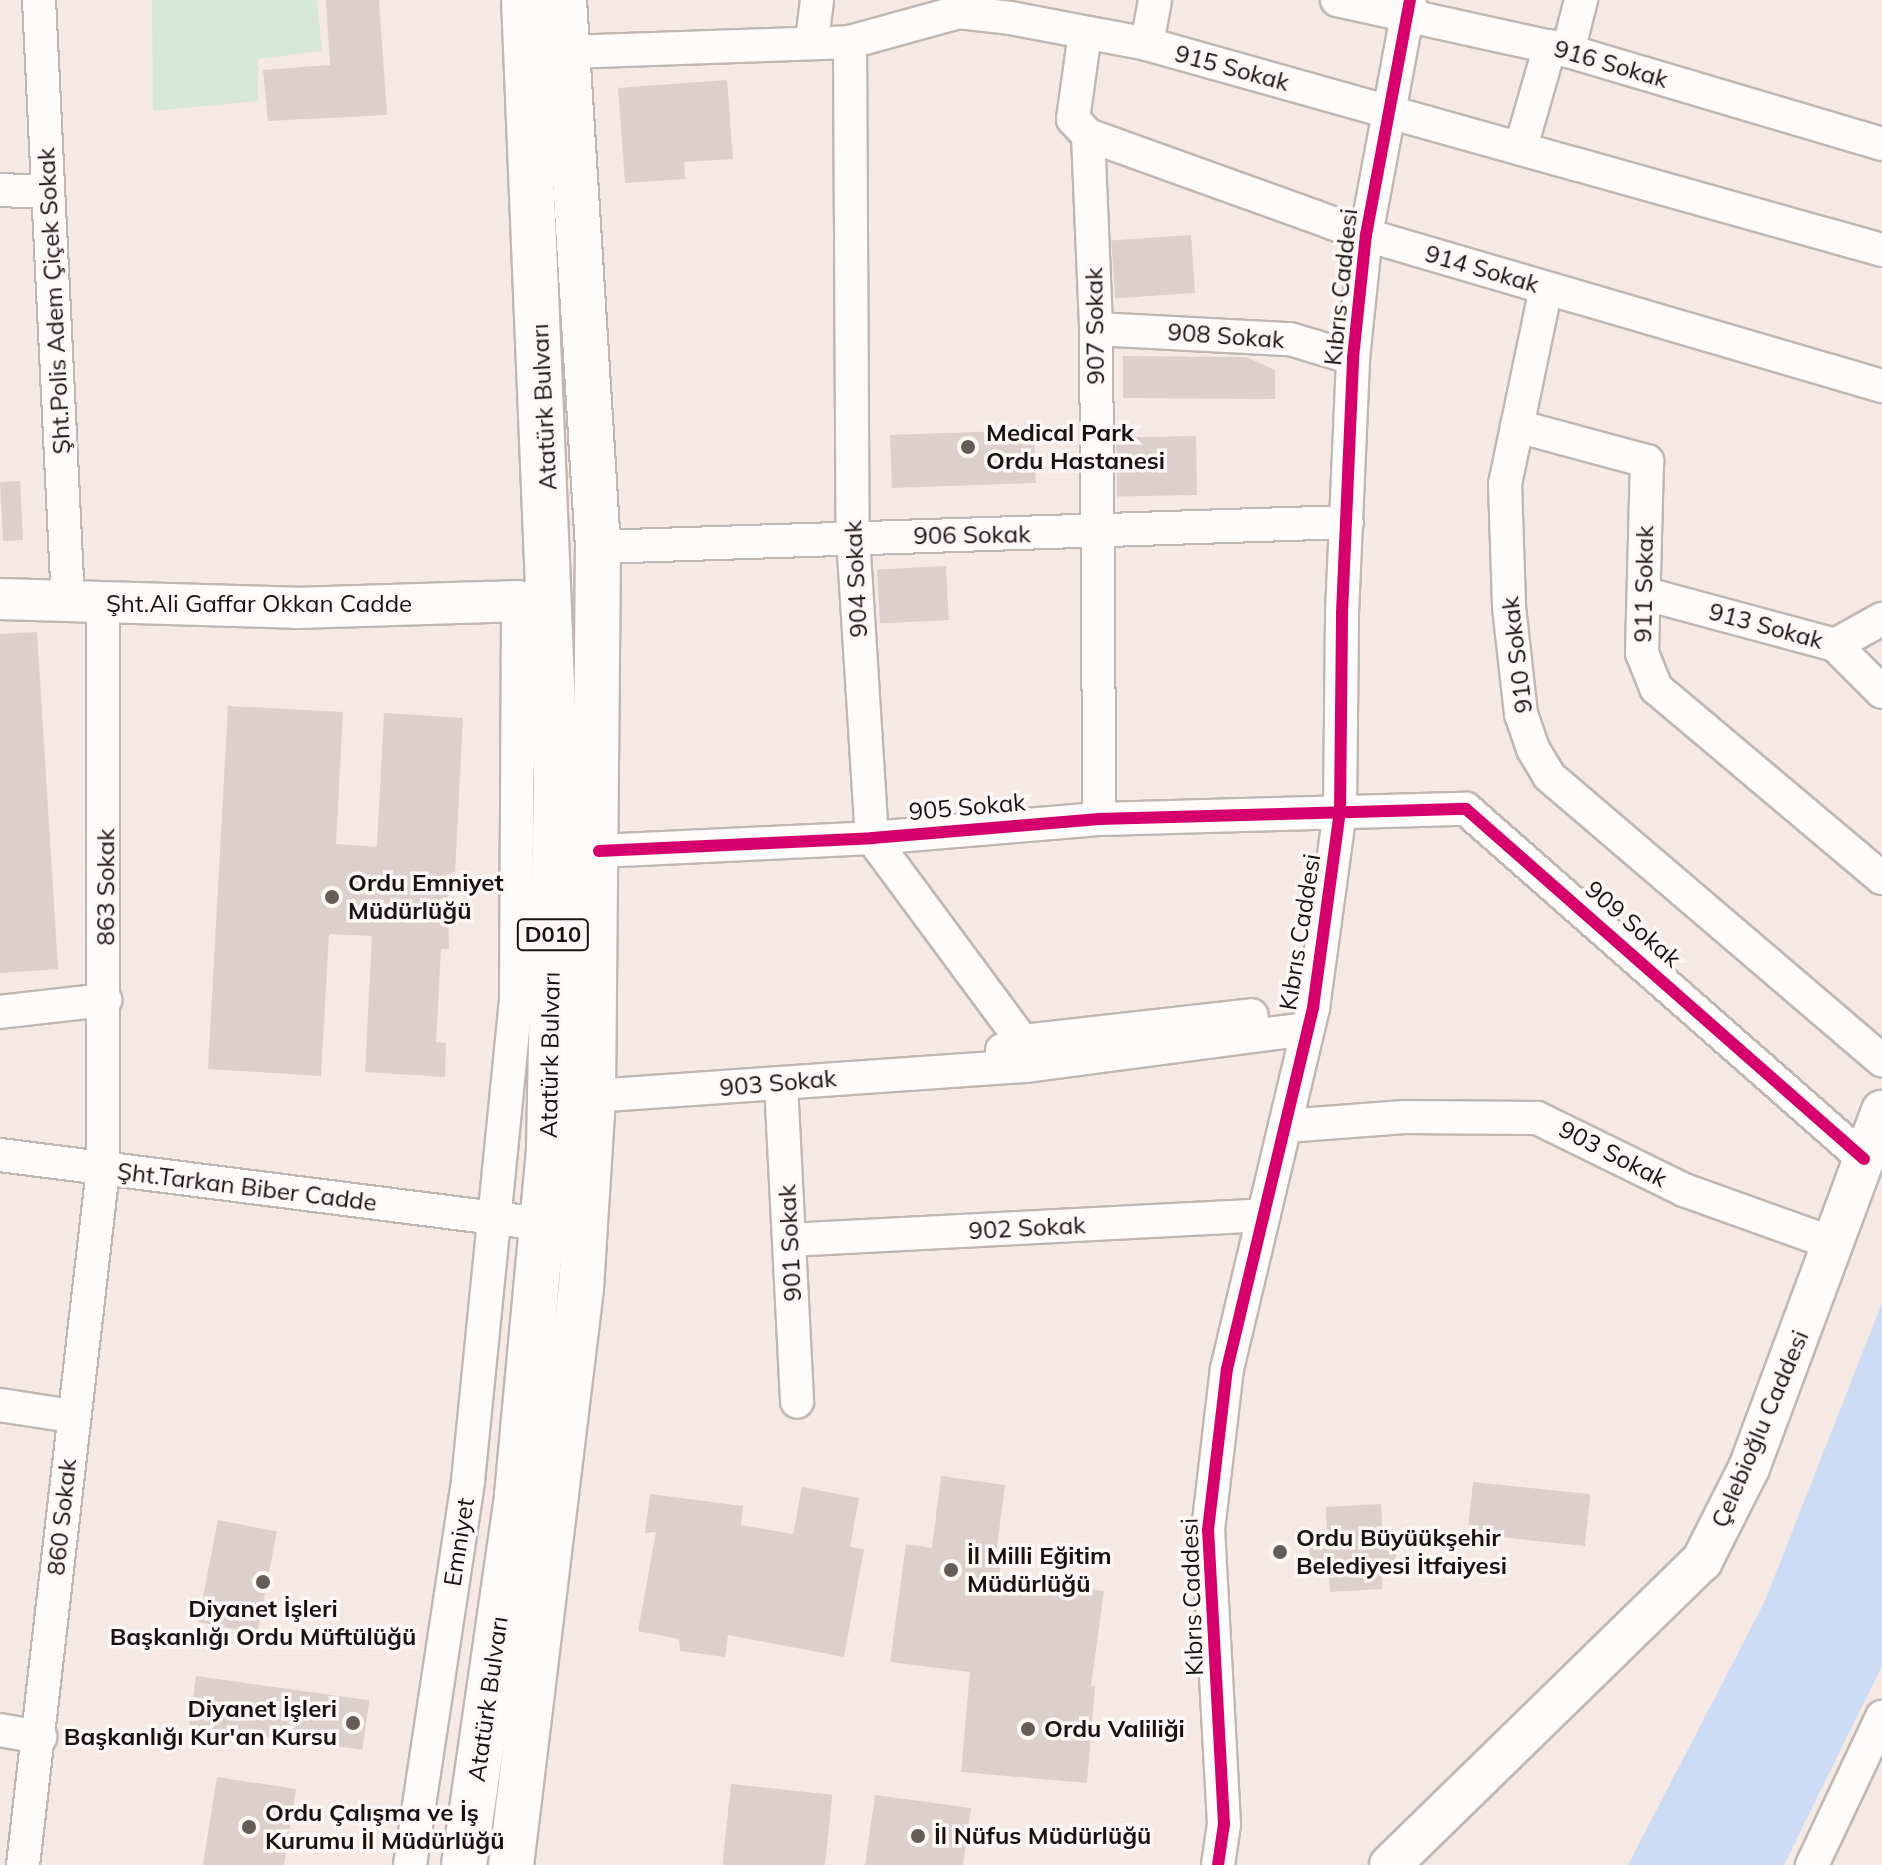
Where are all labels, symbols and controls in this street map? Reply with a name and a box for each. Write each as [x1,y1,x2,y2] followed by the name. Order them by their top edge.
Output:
[1551,34,1671,94] street label: 916 Sokak
[1172,39,1292,97] street label: 915 Sokak
[32,147,76,455] street label: Şht.Polis Adem Çiçek Sokak
[1318,207,1364,367] street label: Kıbrıs Caddesi
[1422,239,1542,299] street label: 914 Sokak
[1080,267,1110,385] street label: 907 Sokak
[1167,318,1285,354] street label: 908 Sokak
[525,323,563,491] street label: Atatürk Bulvarı
[986,419,1165,475] place label: Medical Park Ordu Hastanesi
[957,436,979,458] marker: Medical Park Ordu Hastanesi
[839,520,873,638] street label: 904 Sokak
[913,520,1031,550] street label: 906 Sokak
[1629,525,1659,643] street label: 911 Sokak
[106,590,412,618] street label: Şht.Ali Gaffar Okkan Cadde
[1496,595,1538,715] street label: 910 Sokak
[1706,597,1826,655] street label: 913 Sokak
[907,788,1027,826] street label: 905 Sokak
[92,828,120,946] street label: 863 Sokak
[1273,852,1327,1012] street label: Kıbrıs Caddesi
[348,869,503,925] place label: Ordu Emniyet Müdürlüğü
[1579,875,1687,973] street label: 909 Sokak
[323,888,341,906] marker: Ordu Emniyet Müdürlüğü
[515,917,591,953] road number: D010
[534,971,566,1139] street label: Atatürk Bulvarı
[718,1064,838,1102] street label: 903 Sokak
[1554,1115,1672,1193] street label: 903 Sokak
[116,1157,378,1217] street label: Şht.Tarkan Biber Cadde
[773,1184,807,1302] street label: 901 Sokak
[968,1211,1086,1245] street label: 902 Sokak
[1705,1326,1815,1532] street label: Çelebioğlu Caddesi
[42,1457,82,1577] street label: 860 Sokak
[438,1496,480,1588] street label: Emniyet
[1175,1518,1209,1676] street label: Kıbrıs Caddesi
[1296,1524,1507,1580] place label: Ordu Büyüükşehir Belediyesi İtfaiyesi
[967,1542,1112,1598] place label: İl Milli Eğitim Müdürlüğü
[1271,1543,1289,1561] marker: Ordu Büyüükşehir Belediyesi İtfaiyesi
[942,1561,960,1579] marker: İl Milli Eğitim Müdürlüğü
[254,1573,272,1591] marker: Diyanet İşleri Başkanlığı Ordu Müftülüğü
[110,1595,416,1651] place label: Diyanet İşleri Başkanlığı Ordu Müftülüğü
[462,1614,514,1784] street label: Atatürk Bulvarı
[64,1695,337,1751] place label: Diyanet İşleri Başkanlığı Kur'an Kursu
[344,1714,362,1732] marker: Diyanet İşleri Başkanlığı Kur'an Kursu
[1044,1715,1185,1743] place label: Ordu Valiliği
[1019,1720,1037,1738] marker: Ordu Valiliği
[265,1799,504,1855] place label: Ordu Çalışma ve İş Kurumu İl Müdürlüğü
[240,1818,258,1836] marker: Ordu Çalışma ve İş Kurumu İl Müdürlüğü
[934,1822,1151,1850] place label: İl Nüfus Müdürlüğü
[909,1827,927,1845] marker: İl Nüfus Müdürlüğü

